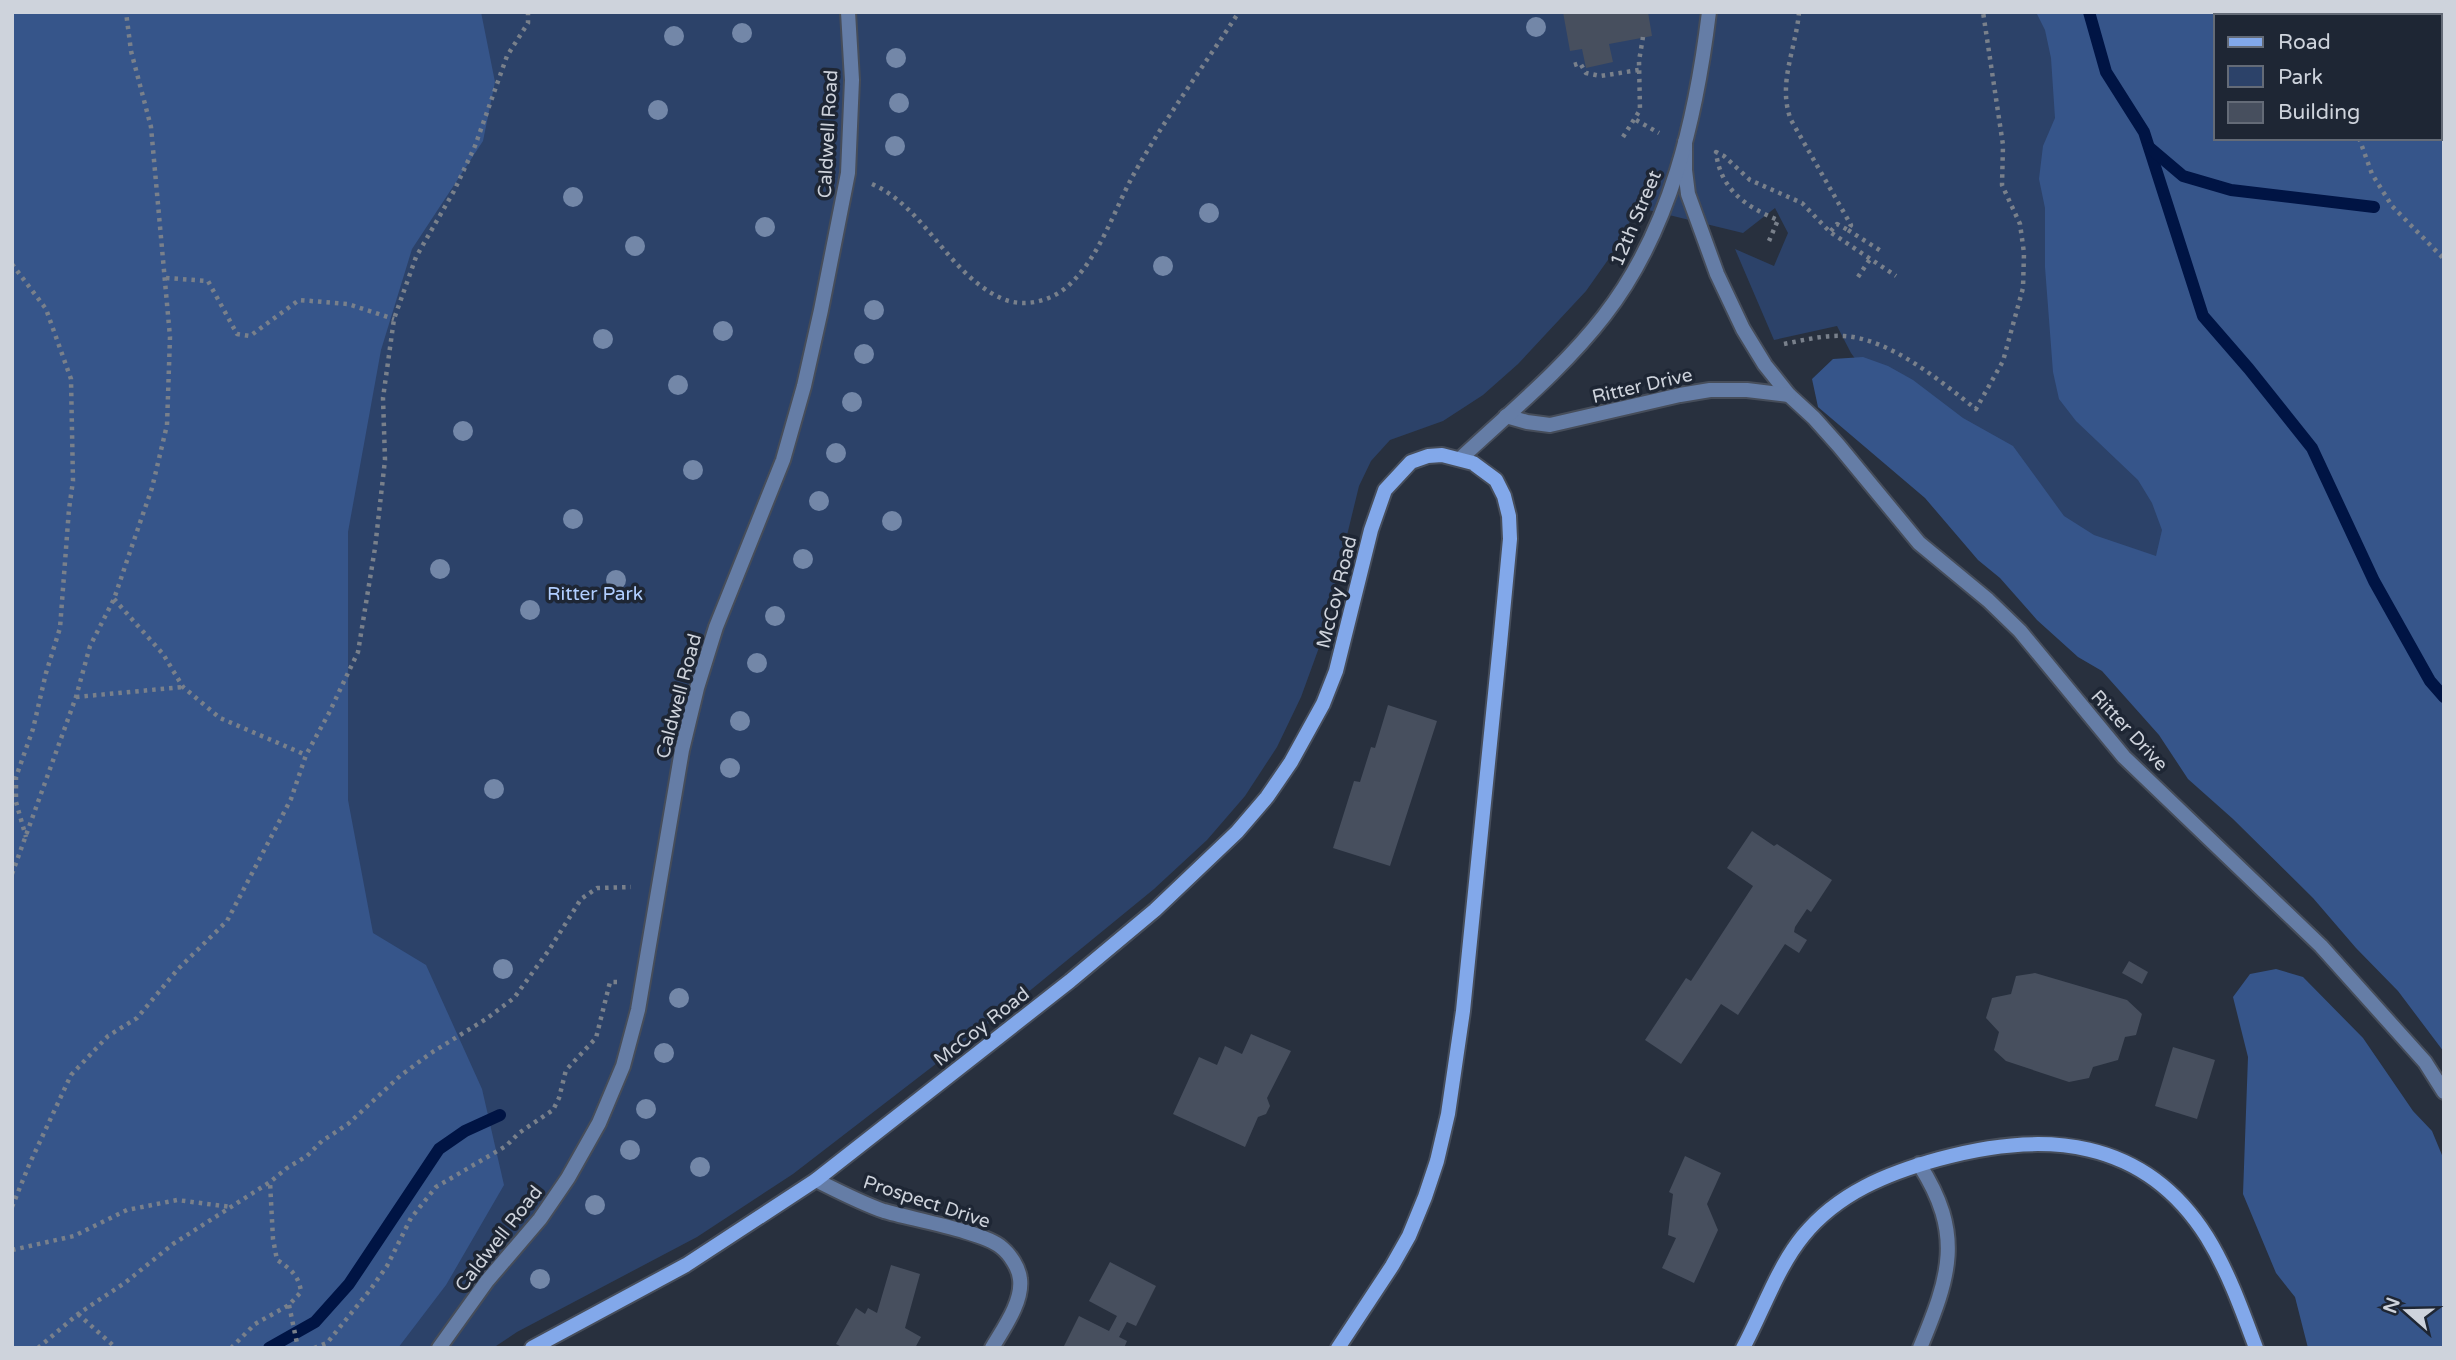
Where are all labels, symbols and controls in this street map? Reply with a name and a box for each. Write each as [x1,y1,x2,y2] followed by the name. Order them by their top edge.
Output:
[2214,14,2442,140] legend
[2278,30,2331,55] text: Road
[2278,65,2323,90] text: Park
[814,69,842,199] street label: Caldwell Road
[2278,100,2360,125] text: Building
[1606,167,1666,270] street label: 12th Street
[1590,364,1695,408] street label: Ritter Drive
[1312,534,1362,651] street label: McCoy Road
[547,583,643,605] park label: Ritter Park
[652,631,706,761] street label: Caldwell Road
[2086,686,2172,776] street label: Ritter Drive
[929,983,1034,1071] street label: McCoy Road
[860,1171,993,1233] street label: Prospect Drive
[451,1181,547,1296] street label: Caldwell Road
[2372,1276,2442,1346] north arrow
[2379,1295,2405,1316] text: N

